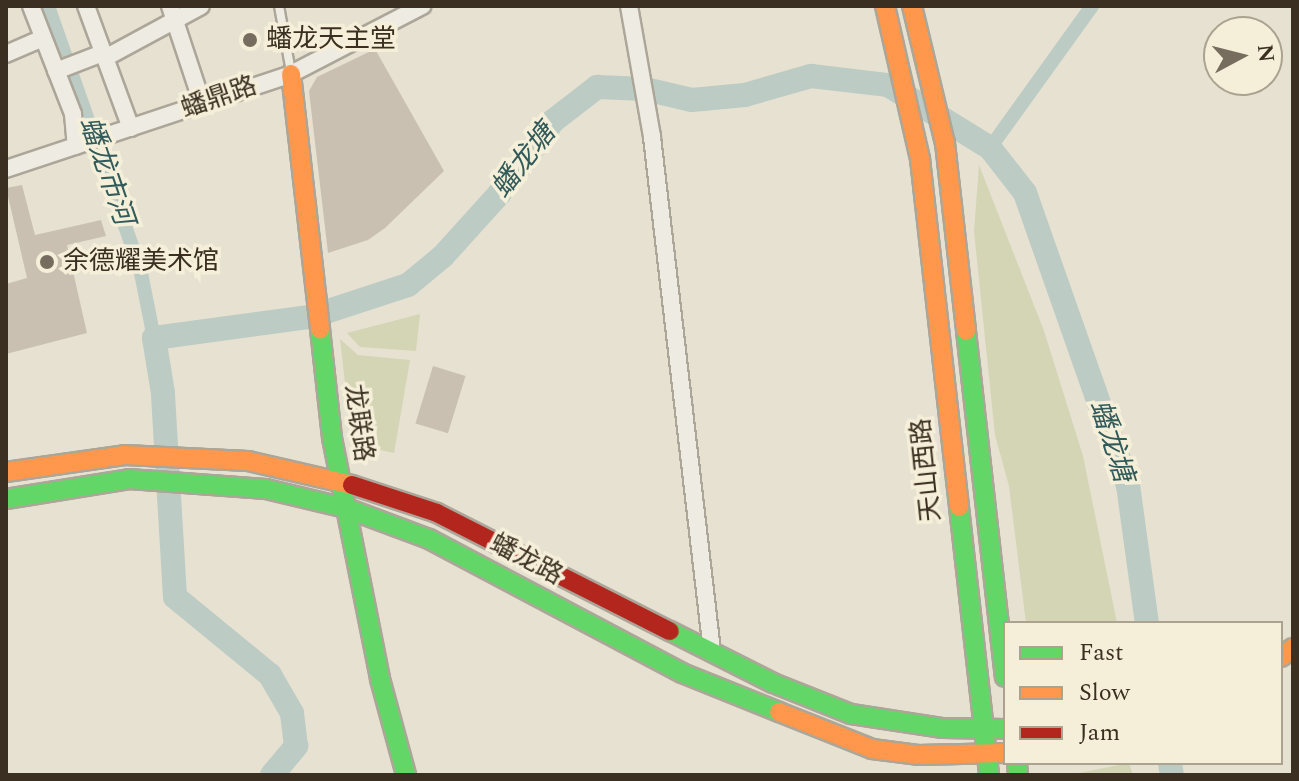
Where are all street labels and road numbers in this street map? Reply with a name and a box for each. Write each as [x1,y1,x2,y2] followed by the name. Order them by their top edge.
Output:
[177,71,261,125] street label: 蟠鼎路
[337,382,379,464] street label: 龙联路
[906,417,948,523] street label: 天山西路
[484,528,568,592] street label: 蟠龙路

